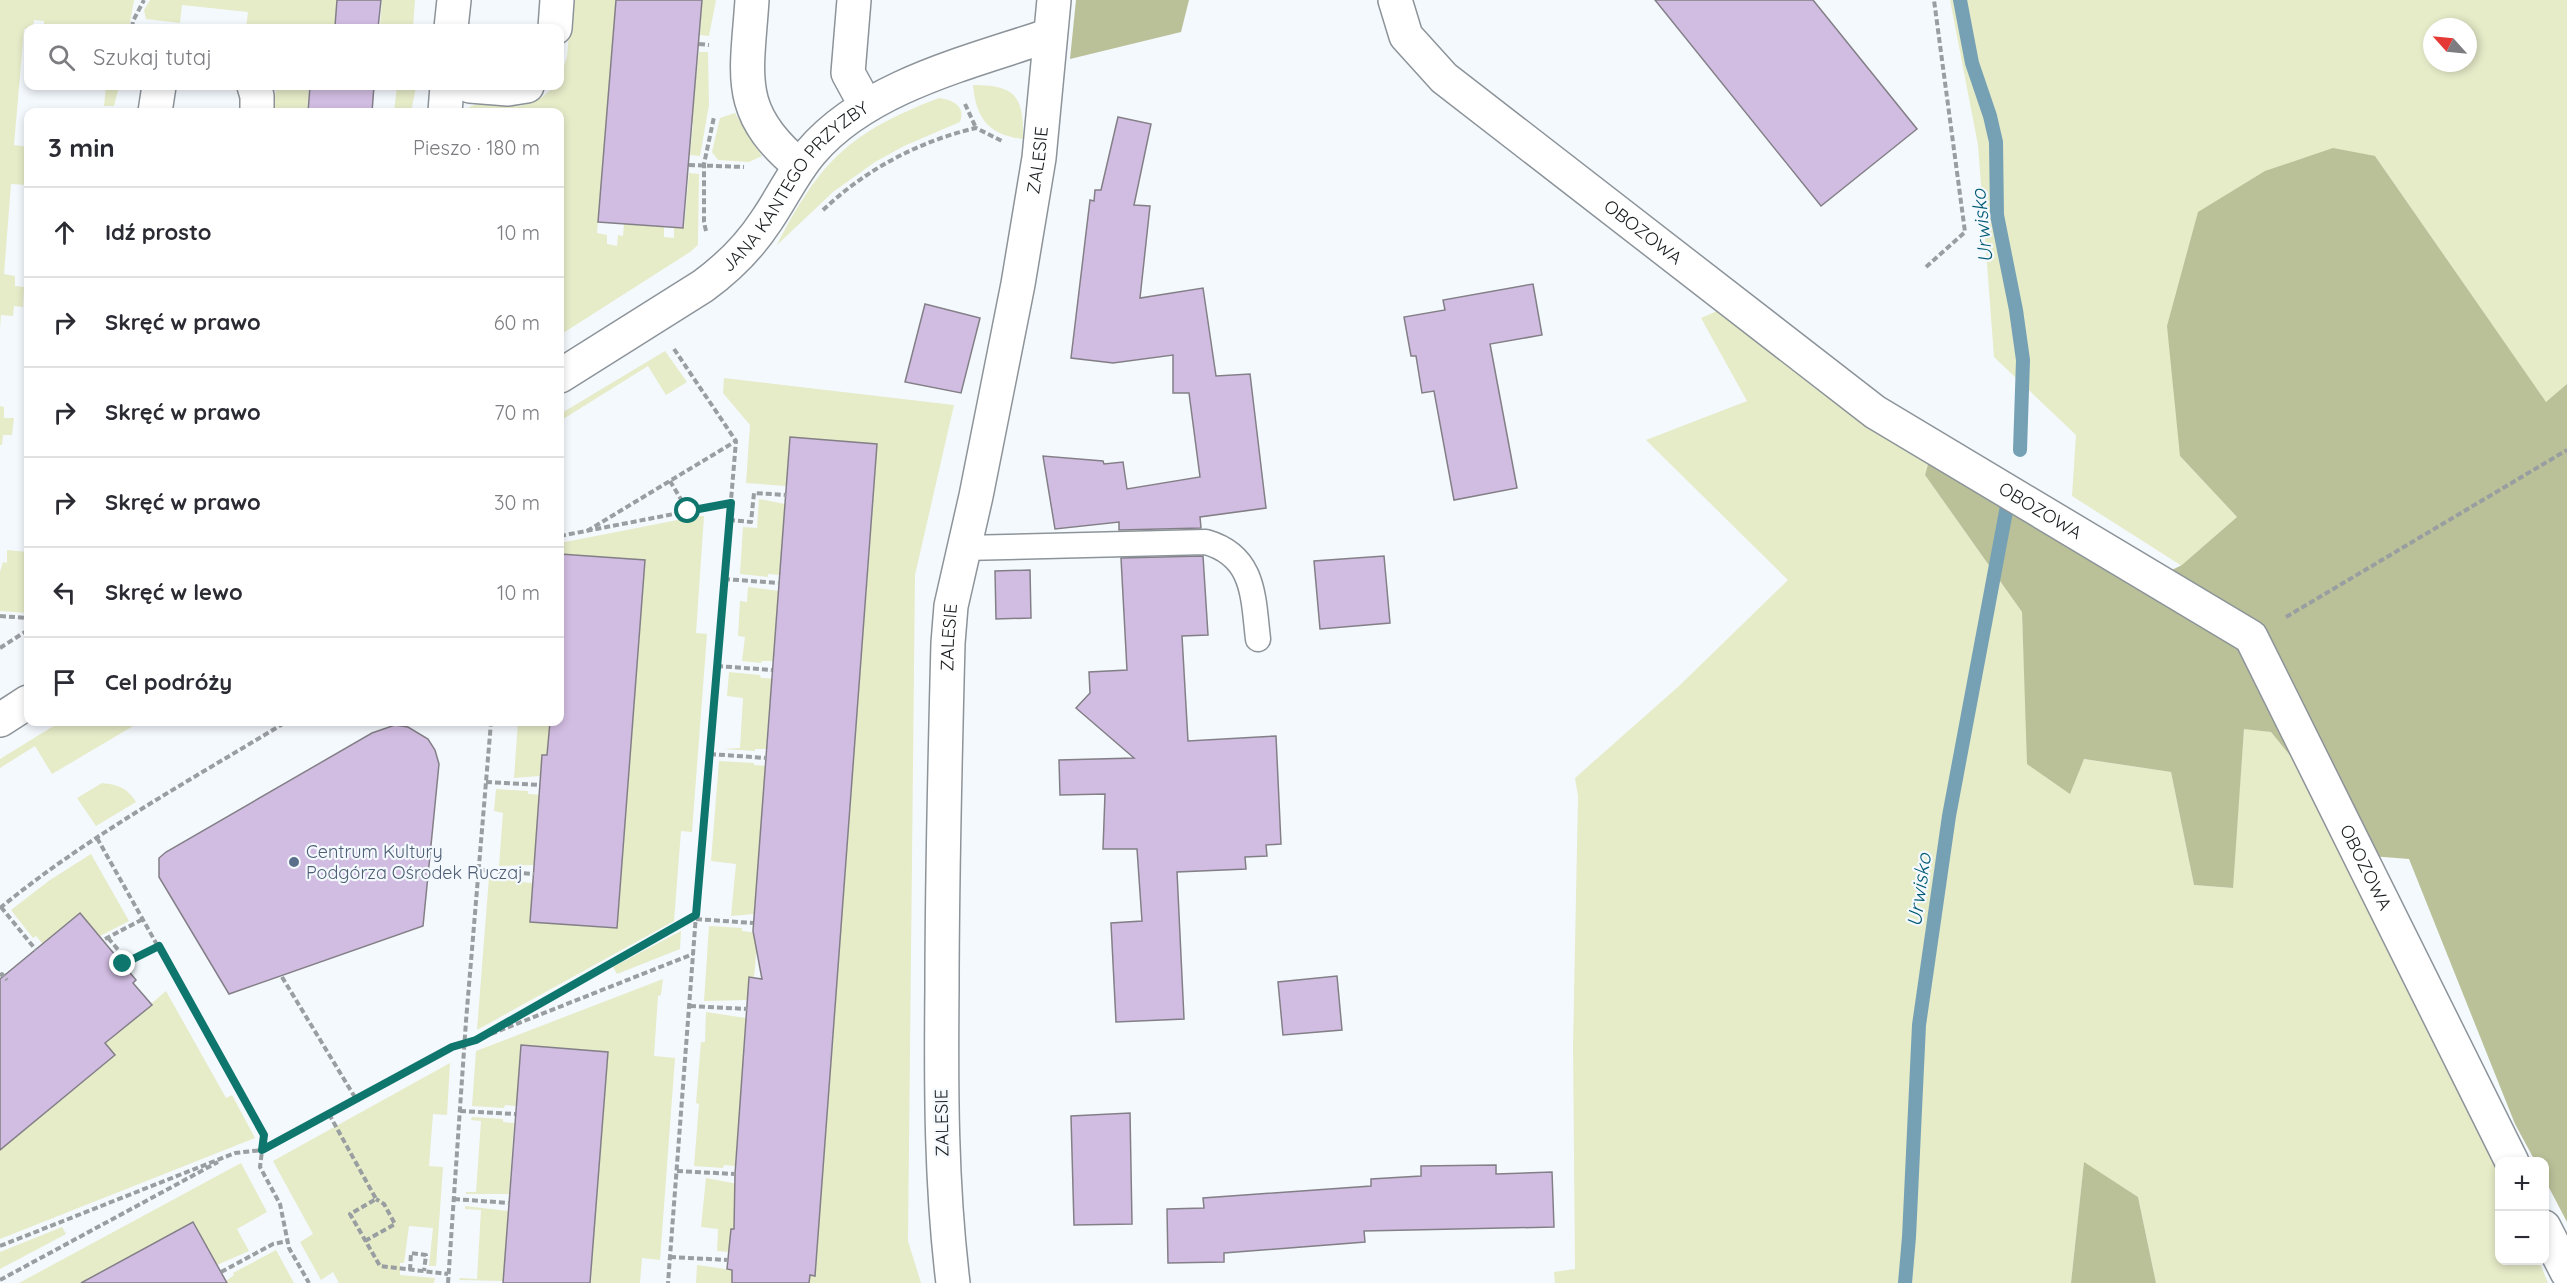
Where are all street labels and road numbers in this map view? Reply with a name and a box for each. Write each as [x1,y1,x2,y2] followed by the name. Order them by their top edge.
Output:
[717,96,873,277] street label: JANA KANTEGO PRZYZBY
[1021,125,1053,196] street label: ZALESIE
[1600,194,1687,270] street label: OBOZOWA
[1995,477,2086,544] street label: OBOZOWA
[935,603,962,672] street label: ZALESIE
[2335,820,2397,914] street label: OBOZOWA
[929,1089,954,1157] street label: ZALESIE

